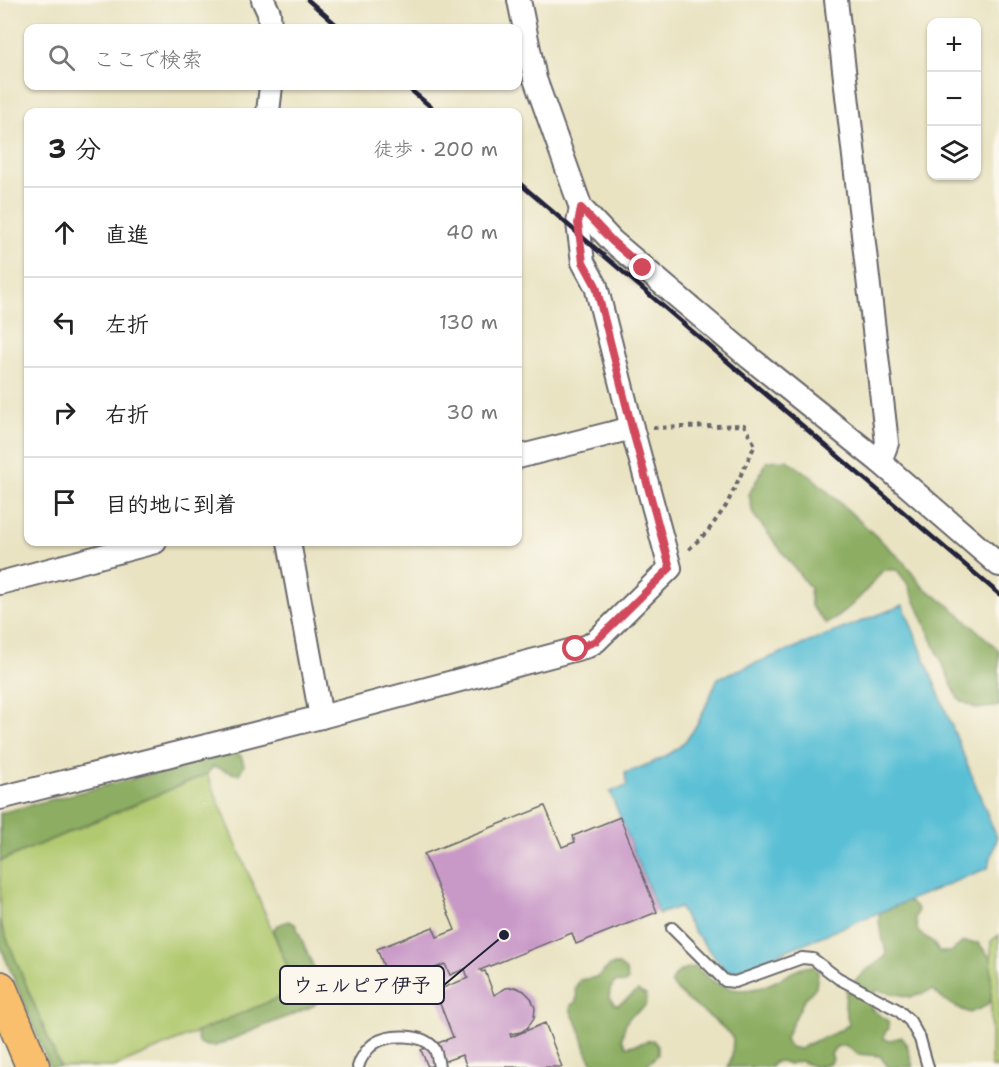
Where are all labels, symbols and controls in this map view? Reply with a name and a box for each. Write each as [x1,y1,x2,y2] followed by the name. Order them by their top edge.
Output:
[927,18,981,180] map controls
[927,18,981,72] button: +
[24,24,522,90] search box
[45,41,78,74] icon: search
[93,45,203,74] text: ここで検索
[927,72,981,126] button: −
[927,126,981,180] button: layers
[48,131,101,166] text: 3 分
[373,136,498,162] text: 徒歩 · 200 m
[48,216,81,249] icon: ahead
[446,219,498,245] text: 40 m
[105,220,149,249] text: 直進
[629,254,655,280] route end
[48,306,81,339] icon: left
[439,309,498,335] text: 130 m
[105,310,149,339] text: 左折
[48,396,81,429] icon: right
[446,399,498,425] text: 30 m
[105,400,149,429] text: 右折
[48,486,81,519] icon: arrive
[105,490,237,519] text: 目的地に到着
[562,635,588,661] route start
[280,966,444,1004] callout: ウェルピア伊予
[293,972,431,998] text: ウェルピア伊予

